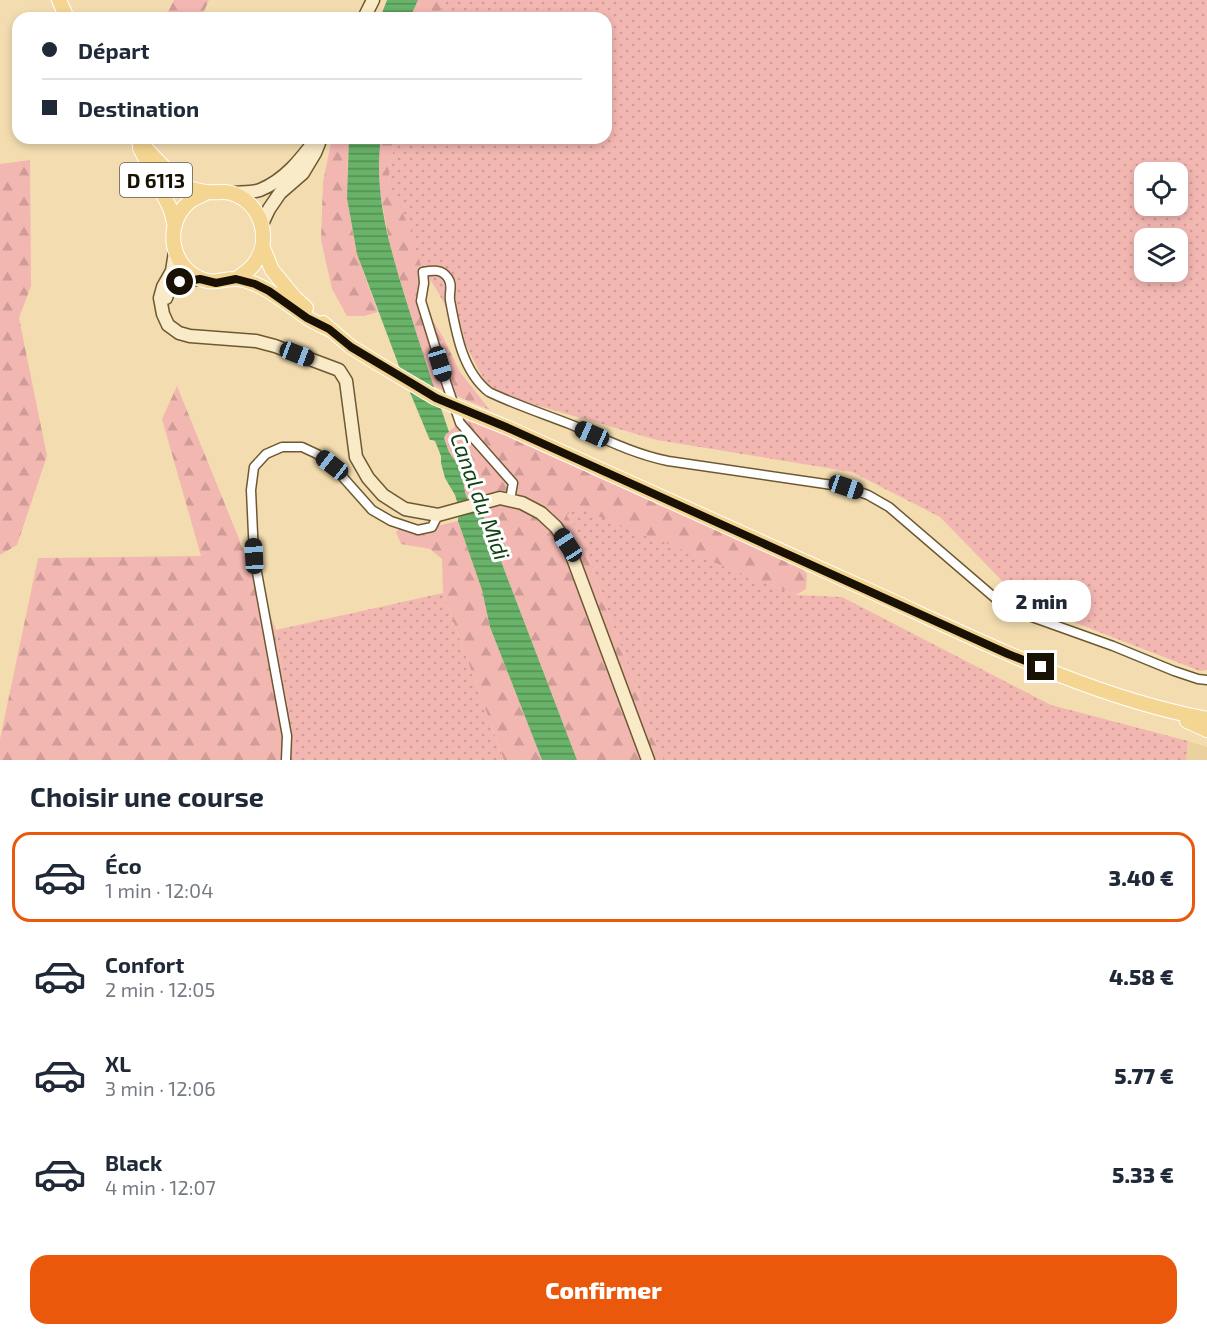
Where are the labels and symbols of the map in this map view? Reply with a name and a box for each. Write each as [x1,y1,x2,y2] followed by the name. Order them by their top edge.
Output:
[120,163,192,197] road number: D 6113
[166,268,193,295] route start
[277,339,317,369] car
[426,344,454,384] car
[572,418,612,450] car
[446,429,516,563] water label: Canal du Midi
[312,447,352,483] car
[826,473,866,501] car
[551,525,585,565] car
[244,538,264,574] car
[992,580,1090,622] callout: 2 min
[1027,653,1054,680] route end

